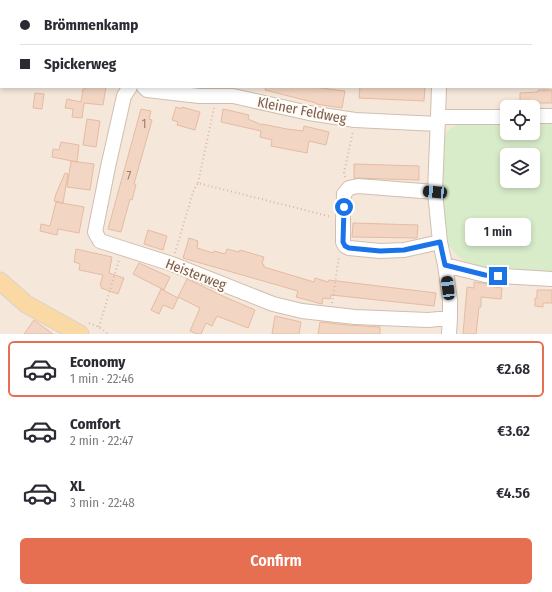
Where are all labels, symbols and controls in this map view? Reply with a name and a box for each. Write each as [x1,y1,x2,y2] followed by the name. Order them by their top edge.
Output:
[44,16,138,34] text: Brömmenkamp
[44,55,116,73] text: Spickerweg
[256,94,348,128] street label: Kleiner Feldweg
[500,100,540,188] map controls
[500,100,540,140] button: locate
[142,117,146,131] house number: 1
[500,148,540,188] button: layers
[127,169,132,183] house number: 7
[423,185,447,199] car
[335,198,353,216] route start
[465,218,531,246] callout: 1 min
[484,224,512,239] text: 1 min
[163,255,229,294] street label: Heisterweg
[489,267,507,285] route end
[441,275,455,301] car
[22,351,58,387] icon: car
[70,353,125,371] text: Economy
[496,360,530,378] text: €2.68
[70,371,134,386] text: 1 min · 22:46
[22,413,58,449] icon: car
[70,415,121,433] text: Comfort
[497,422,530,440] text: €3.62
[70,433,133,448] text: 2 min · 22:47
[22,475,58,511] icon: car
[70,477,85,495] text: XL
[496,484,530,502] text: €4.56
[70,495,135,510] text: 3 min · 22:48
[20,538,532,584] button: Confirm

